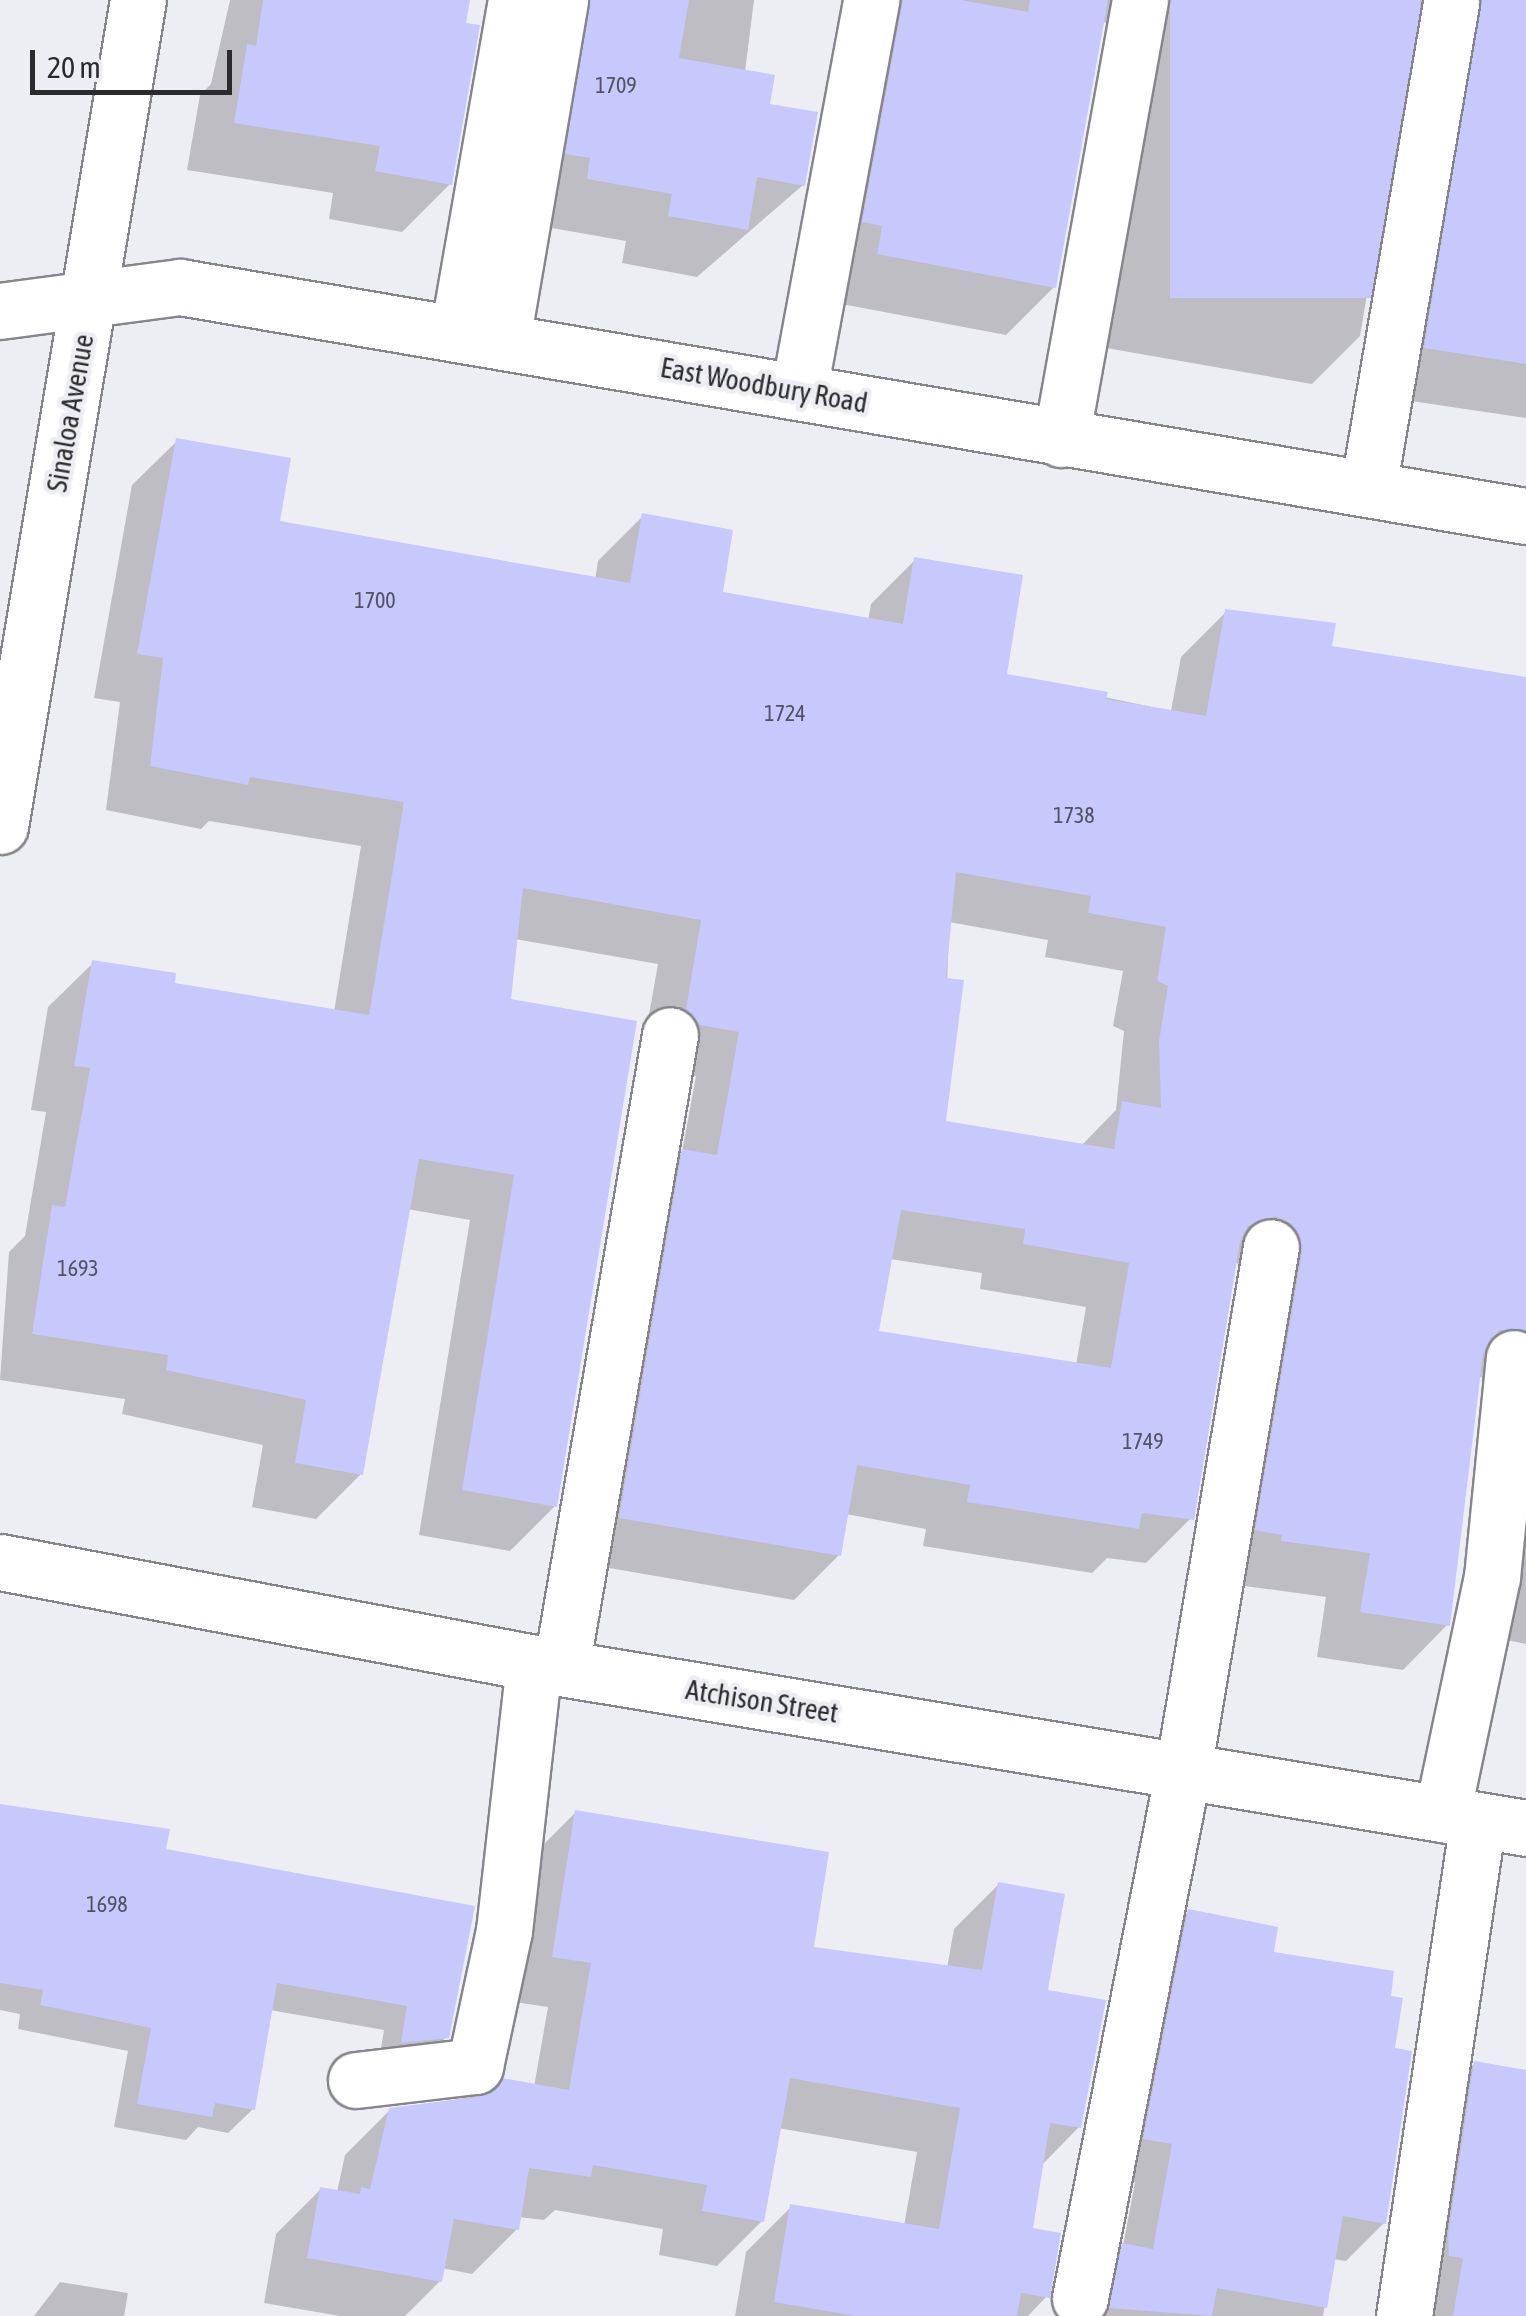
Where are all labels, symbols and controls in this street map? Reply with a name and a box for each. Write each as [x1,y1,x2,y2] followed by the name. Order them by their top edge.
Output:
[35,30,238,92] scale bar
[47,50,101,84] text: 20 m
[595,73,637,99] house number: 1709
[40,332,100,494] street label: Sinaloa Avenue
[658,350,870,420] street label: East Woodbury Road
[354,588,396,614] house number: 1700
[764,701,806,727] house number: 1724
[1053,803,1095,829] house number: 1738
[57,1256,99,1282] house number: 1693
[1122,1429,1164,1455] house number: 1749
[683,1672,841,1730] street label: Atchison Street
[86,1892,128,1918] house number: 1698

